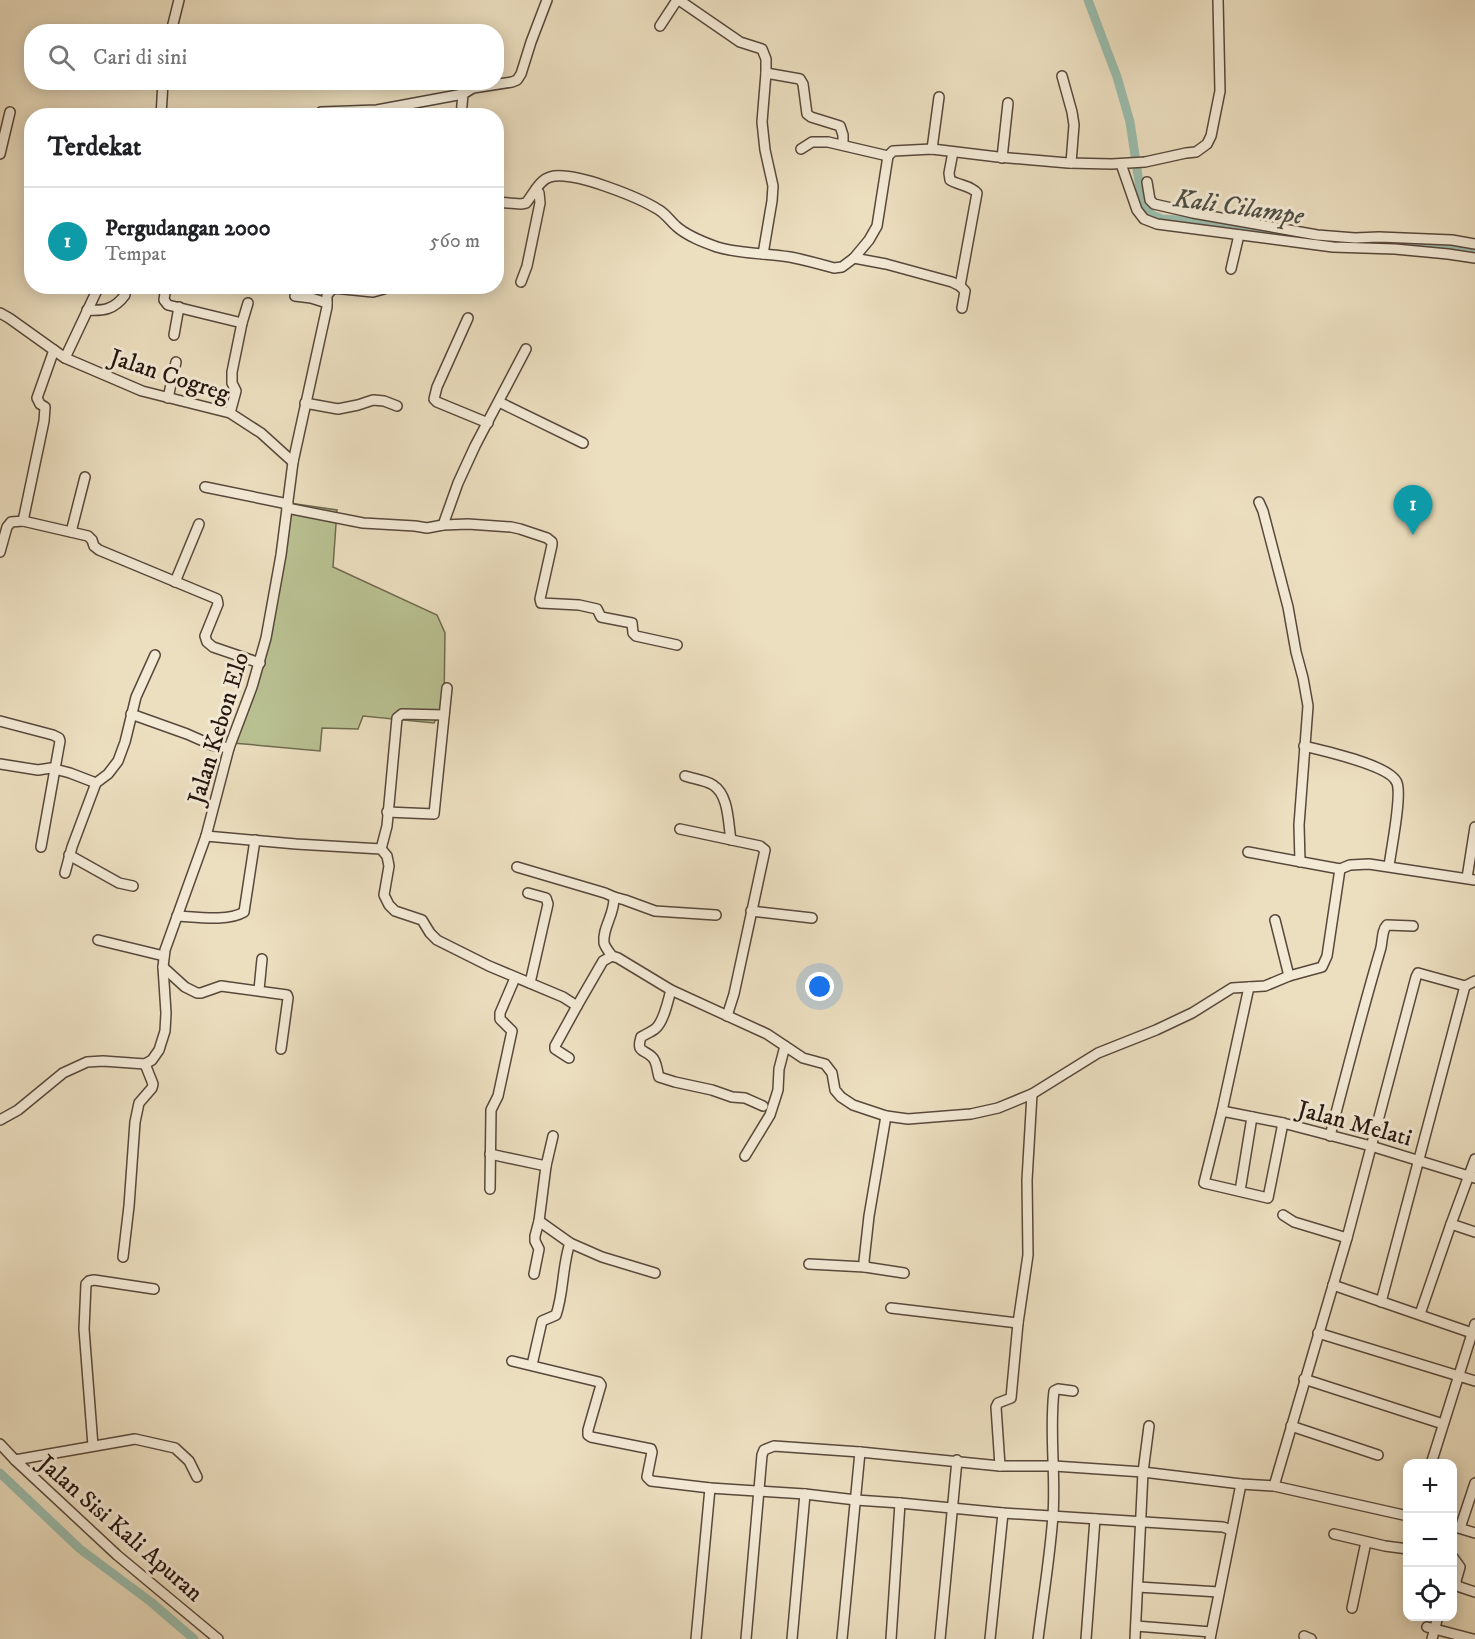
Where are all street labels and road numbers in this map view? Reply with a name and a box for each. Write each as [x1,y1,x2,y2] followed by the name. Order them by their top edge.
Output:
[104,342,234,410] street label: Jalan Cogreg
[181,649,256,810] street label: Jalan Kebon Elo
[1292,1094,1415,1154] street label: Jalan Melati
[30,1448,209,1609] street label: Jalan Sisi Kali Apuran

